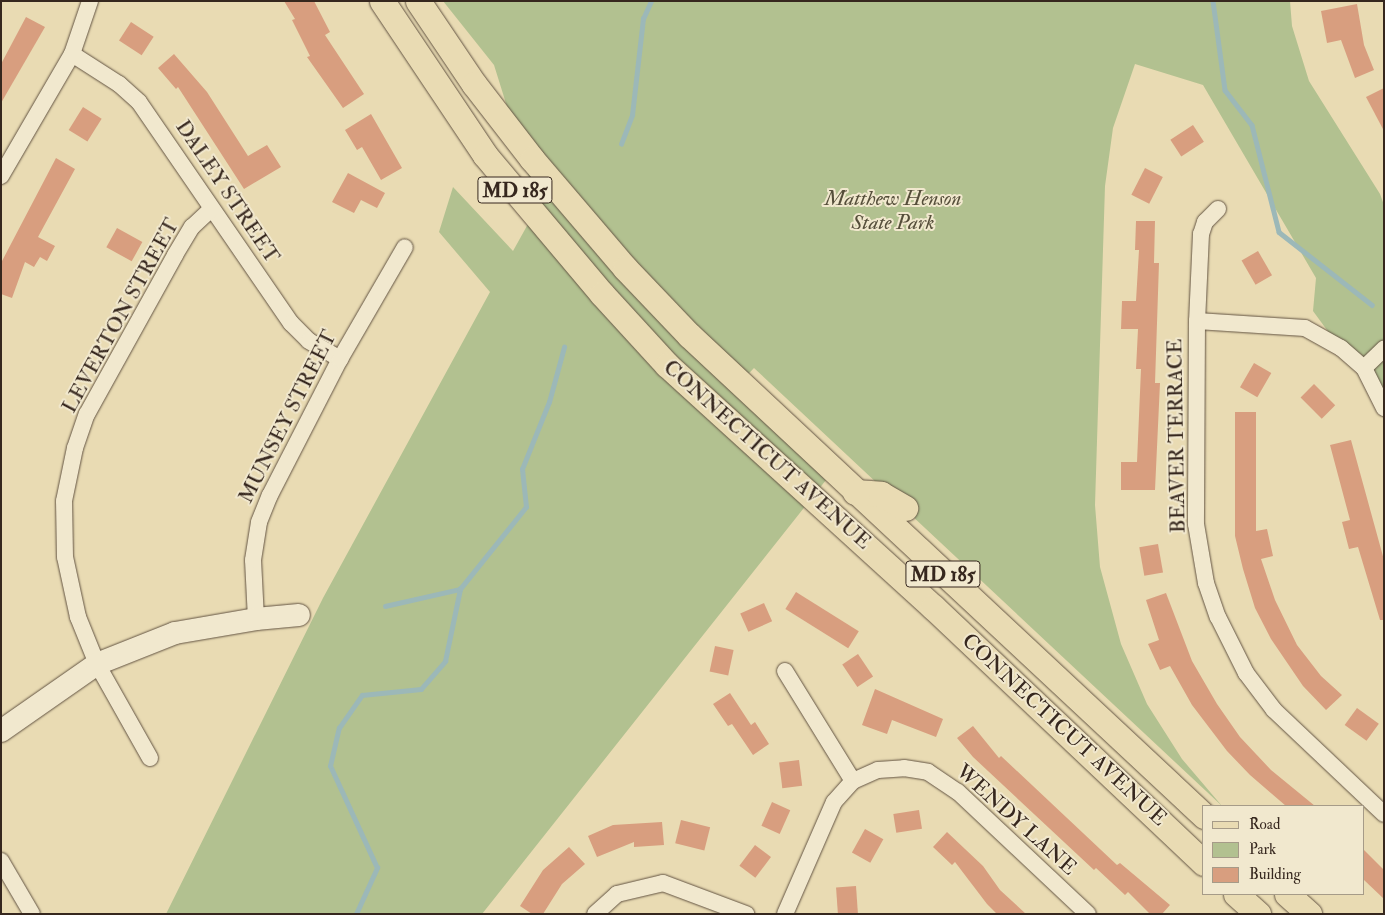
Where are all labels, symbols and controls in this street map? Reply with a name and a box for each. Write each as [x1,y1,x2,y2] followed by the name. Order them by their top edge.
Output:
[170,116,284,268] street label: DALEY STREET
[476,172,554,208] road number: MD 185
[824,186,962,236] park label: Matthew Henson State Park
[57,214,185,418] street label: LEVERTON STREET
[234,326,342,508] street label: MUNSEY STREET
[1163,339,1191,533] street label: BEAVER TERRACE
[658,355,876,555] street label: CONNECTICUT AVENUE
[904,556,982,592] road number: MD 185
[956,628,1172,832] street label: CONNECTICUT AVENUE
[951,759,1081,881] street label: WENDY LANE
[1202,805,1365,895] legend
[1249,815,1280,834] text: Road
[1249,840,1276,859] text: Park
[1249,865,1301,884] text: Building

